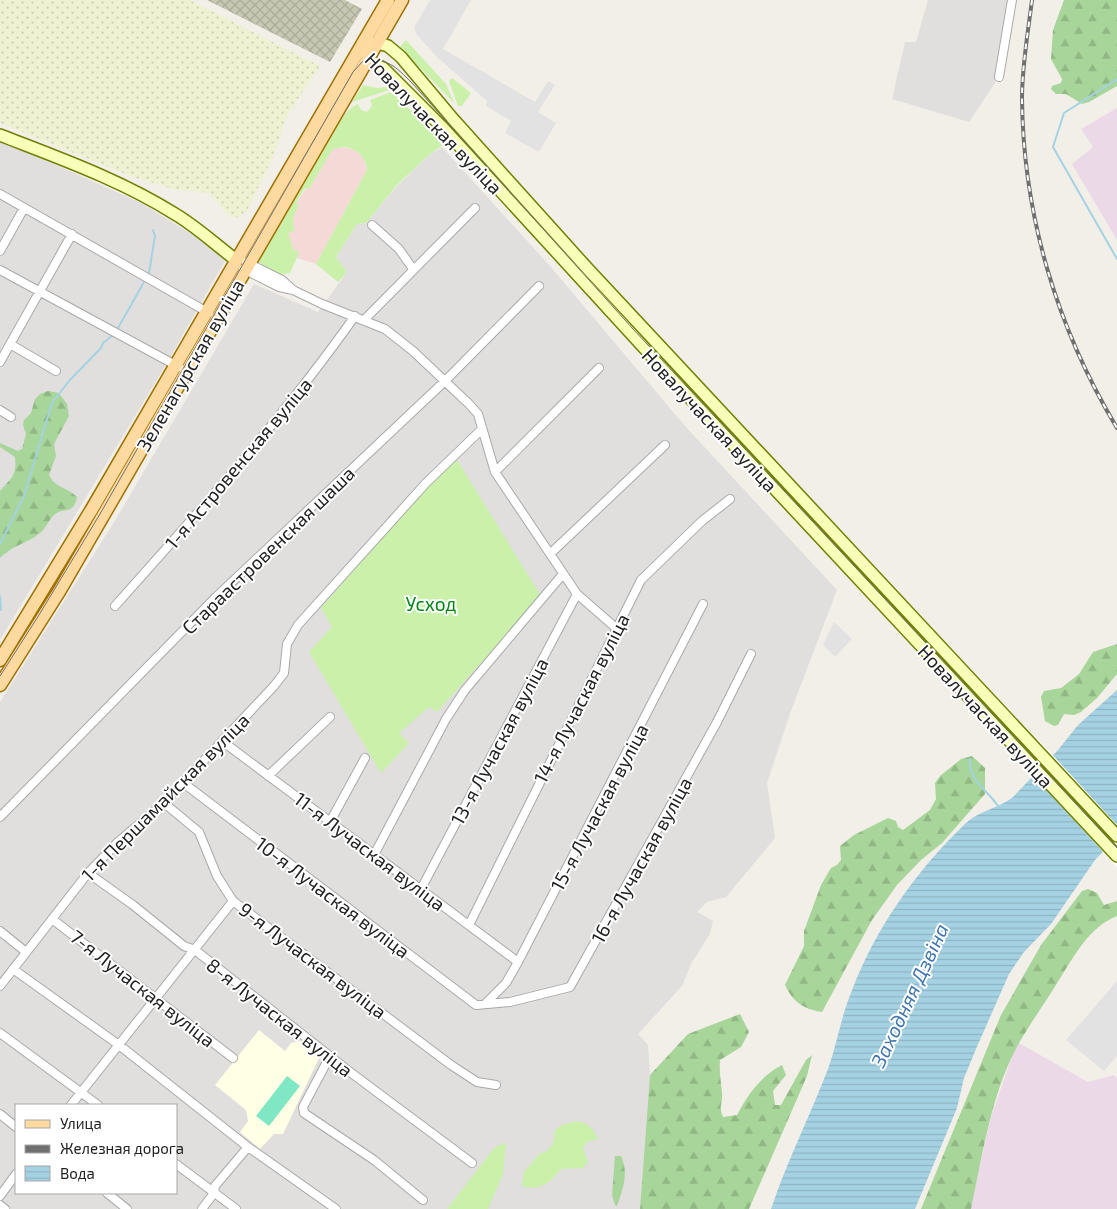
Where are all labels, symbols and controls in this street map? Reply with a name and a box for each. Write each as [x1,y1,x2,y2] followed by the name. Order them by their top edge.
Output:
[360,48,507,199] street label: Новалучаская вуліца
[131,275,250,456] street label: Зеленагурская вуліца
[637,344,782,497] street label: Новалучаская вуліца
[160,373,317,554] street label: 1-я Астровенская вуліца
[177,461,359,639] street label: Стараастровенская шаша
[406,592,456,615] park label: Усход
[528,609,635,787] street label: 14-я Лучаская вуліца
[913,640,1058,793] street label: Новалучаская вуліца
[445,654,554,829] street label: 13-я Лучаская вуліца
[76,708,254,886] street label: 1-я Першамайская вуліца
[545,720,654,895] street label: 15-я Лучаская вуліца
[586,773,697,948] street label: 16-я Лучаская вуліца
[289,787,450,916] street label: 11-я Лучаская вуліца
[251,832,415,963] street label: 10-я Лучаская вуліца
[234,897,391,1024] street label: 9-я Лучаская вуліца
[865,919,953,1072] water label: Заходняя Дзвіна
[65,924,220,1052] street label: 7-я Лучаская вуліца
[202,953,358,1082] street label: 8-я Лучаская вуліца
[15,1104,178,1194] legend
[60,1114,102,1132] text: Улица
[60,1139,184,1157] text: Железная дорога
[60,1164,95,1182] text: Вода

